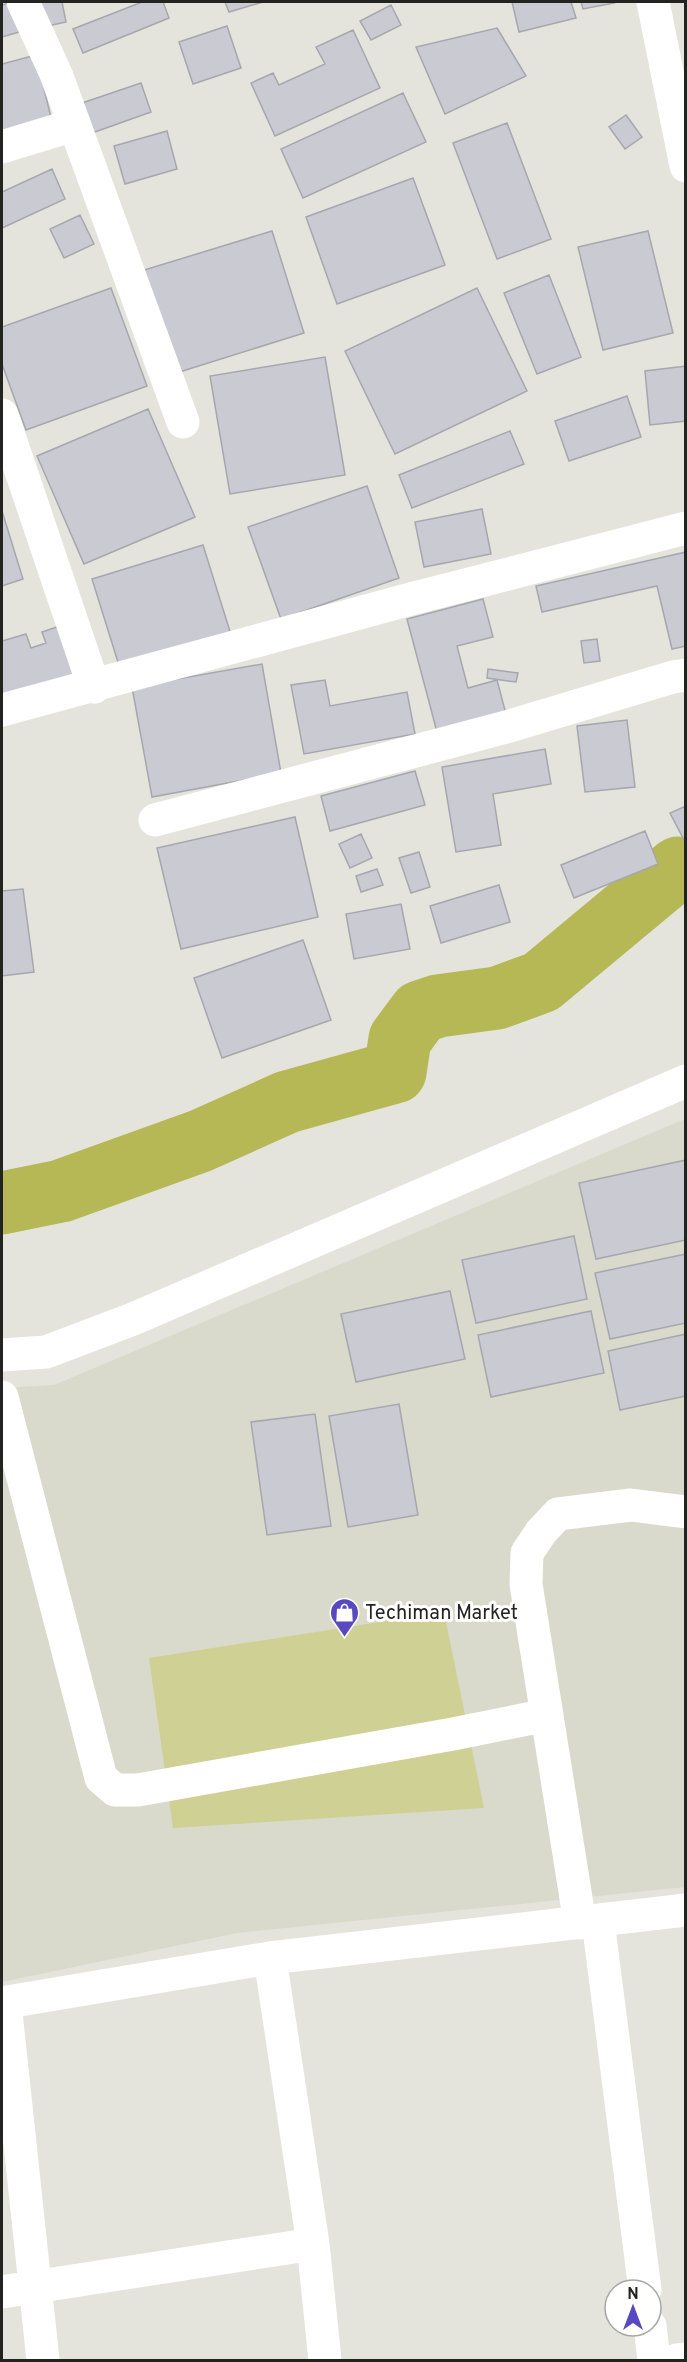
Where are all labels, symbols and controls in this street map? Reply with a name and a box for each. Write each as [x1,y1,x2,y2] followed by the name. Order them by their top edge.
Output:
[328,1596,360,1638] shop icon: Techiman Market
[365,1601,518,1627] place label: Techiman Market
[603,2278,663,2338] north arrow
[627,2285,639,2305] text: N

